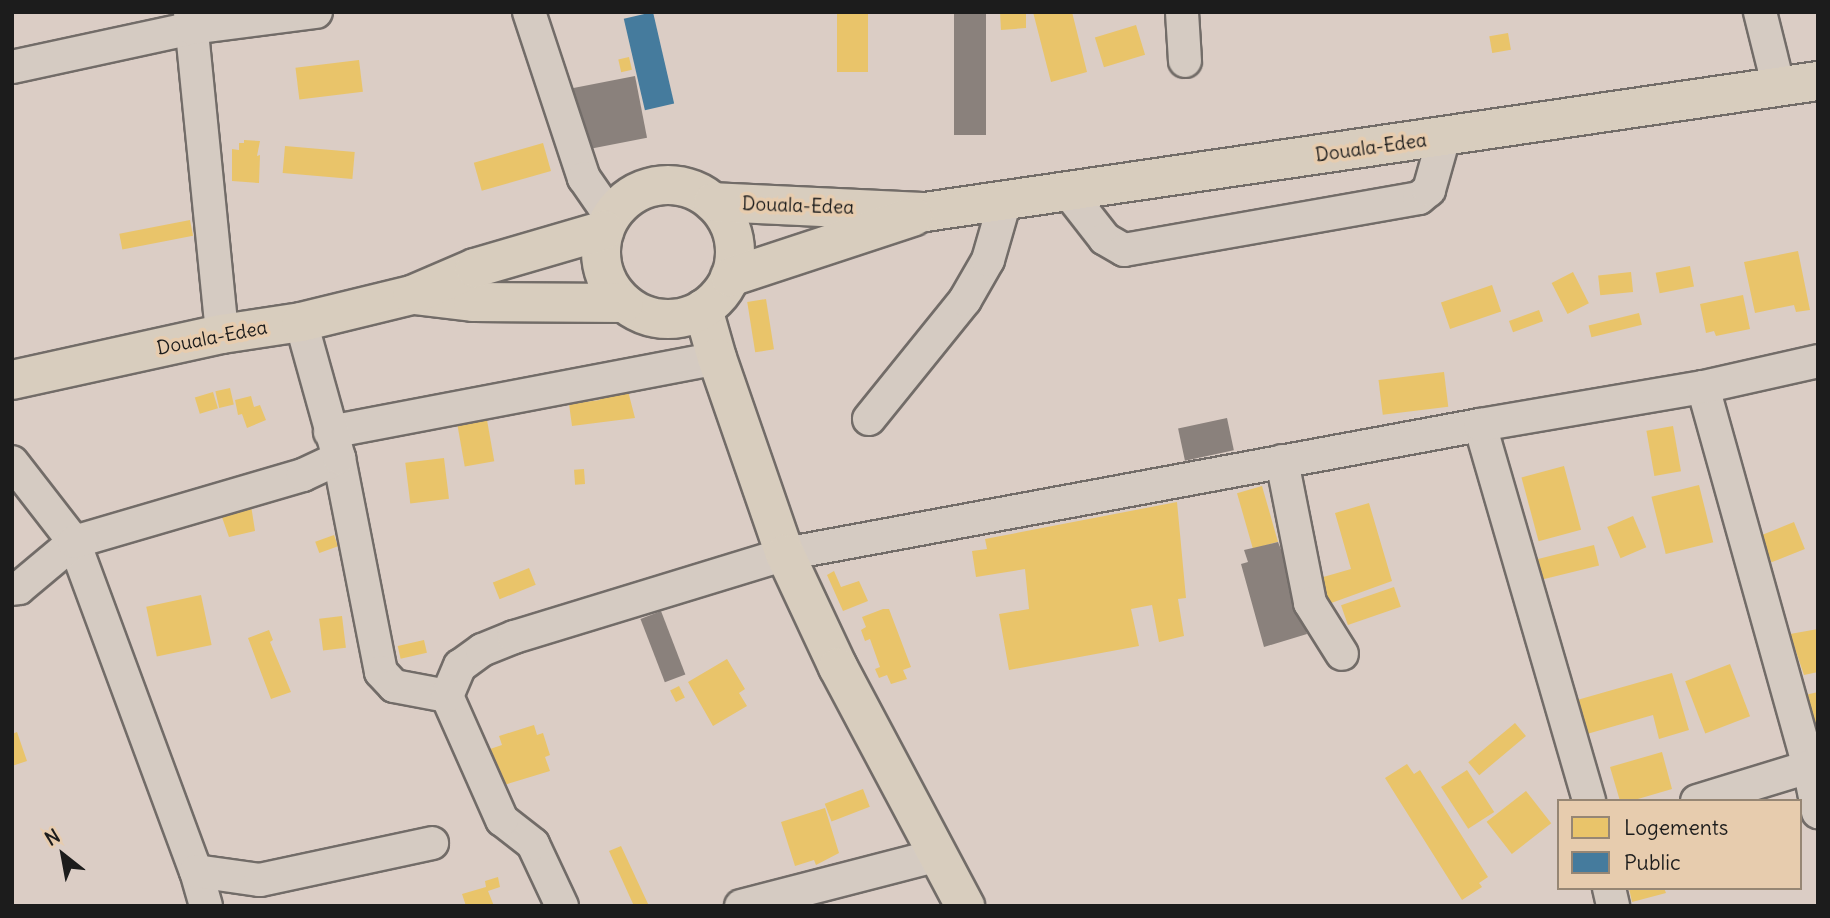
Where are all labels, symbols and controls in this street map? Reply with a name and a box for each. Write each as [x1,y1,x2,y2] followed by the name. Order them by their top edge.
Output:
[1314,129,1428,167] street label: Douala-Edea
[742,193,854,219] street label: Douala-Edea
[155,316,269,360] street label: Douala-Edea
[1557,799,1802,890] legend
[1624,814,1728,841] text: Logements
[28,820,98,890] north arrow
[40,823,64,851] text: N
[1624,849,1681,876] text: Public

